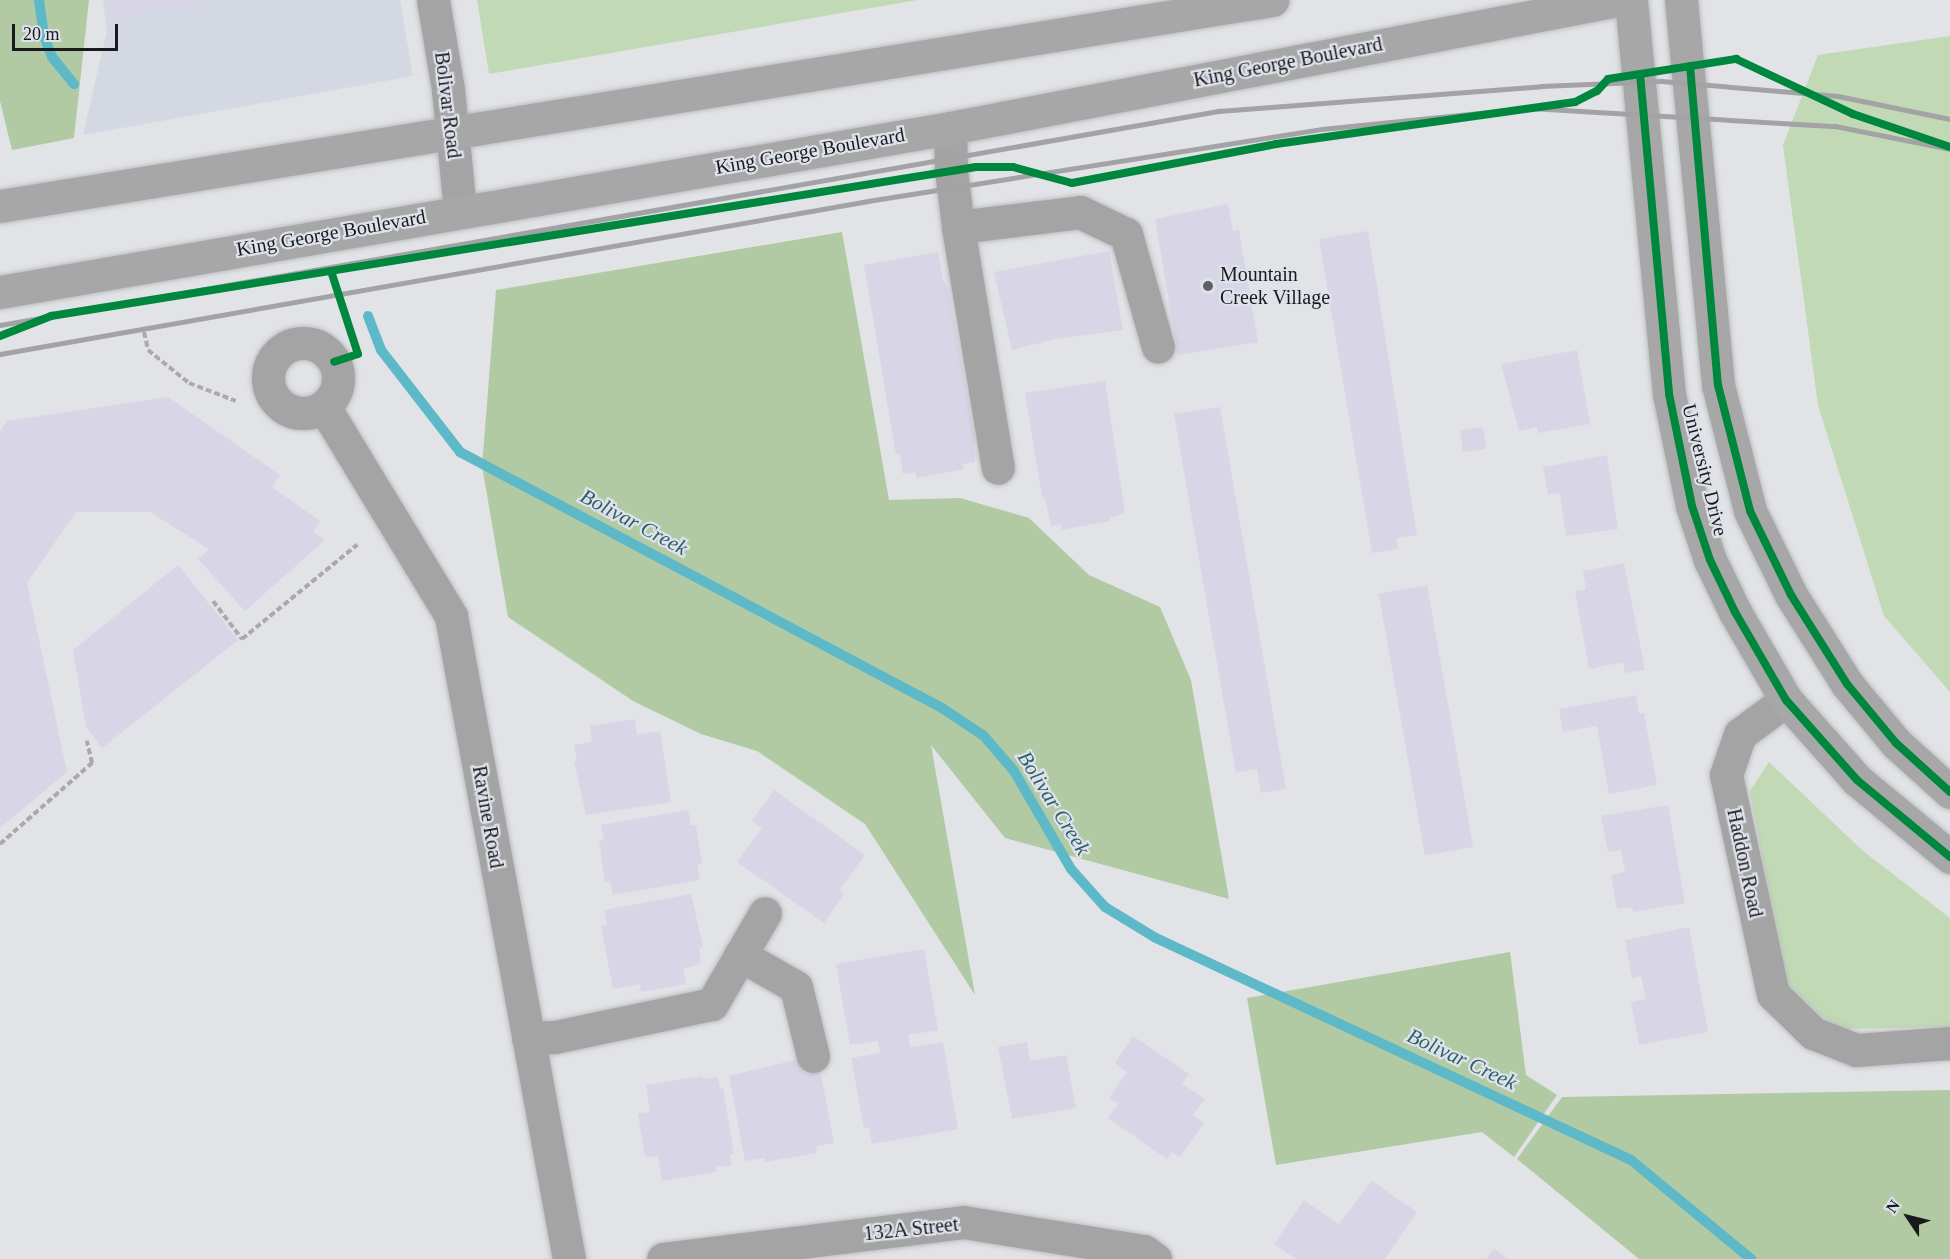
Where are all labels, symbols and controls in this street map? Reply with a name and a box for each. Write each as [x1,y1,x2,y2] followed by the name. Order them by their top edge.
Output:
[15,12,122,50] scale bar
[23,24,60,44] text: 20 m
[1192,32,1384,92] street label: King George Boulevard
[430,50,466,160] street label: Bolivar Road
[713,123,907,179] street label: King George Boulevard
[234,205,428,261] street label: King George Boulevard
[1220,262,1330,309] place label: Mountain Creek Village
[1201,279,1215,293] marker: Mountain Creek Village
[1677,402,1733,538] street label: University Drive
[576,483,692,561] water label: Bolivar Creek
[1012,746,1096,860] water label: Bolivar Creek
[467,764,509,870] street label: Ravine Road
[1722,806,1768,920] street label: Haddon Road
[1403,1023,1521,1095] water label: Bolivar Creek
[1878,1187,1938,1247] north arrow
[1883,1197,1903,1216] text: N
[862,1212,960,1246] street label: 132A Street

